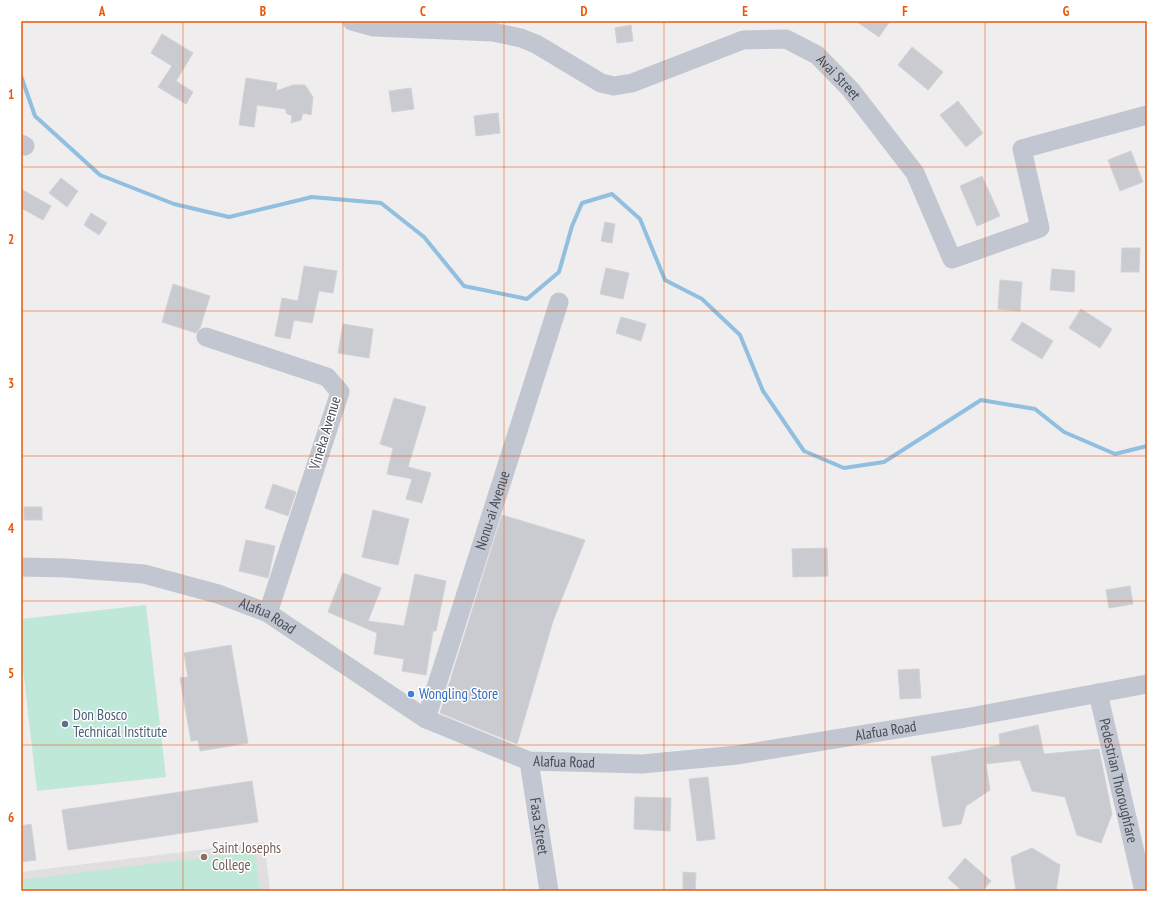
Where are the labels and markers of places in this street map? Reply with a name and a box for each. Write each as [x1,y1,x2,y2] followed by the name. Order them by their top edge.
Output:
[419,684,498,703] place label: Wongling Store
[406,689,416,699] marker: Wongling Store
[73,705,167,741] place label: Don Bosco Technical Institute
[60,719,70,729] marker: Don Bosco Technical Institute
[212,838,281,874] place label: Saint Josephs College
[199,852,209,862] marker: Saint Josephs College

